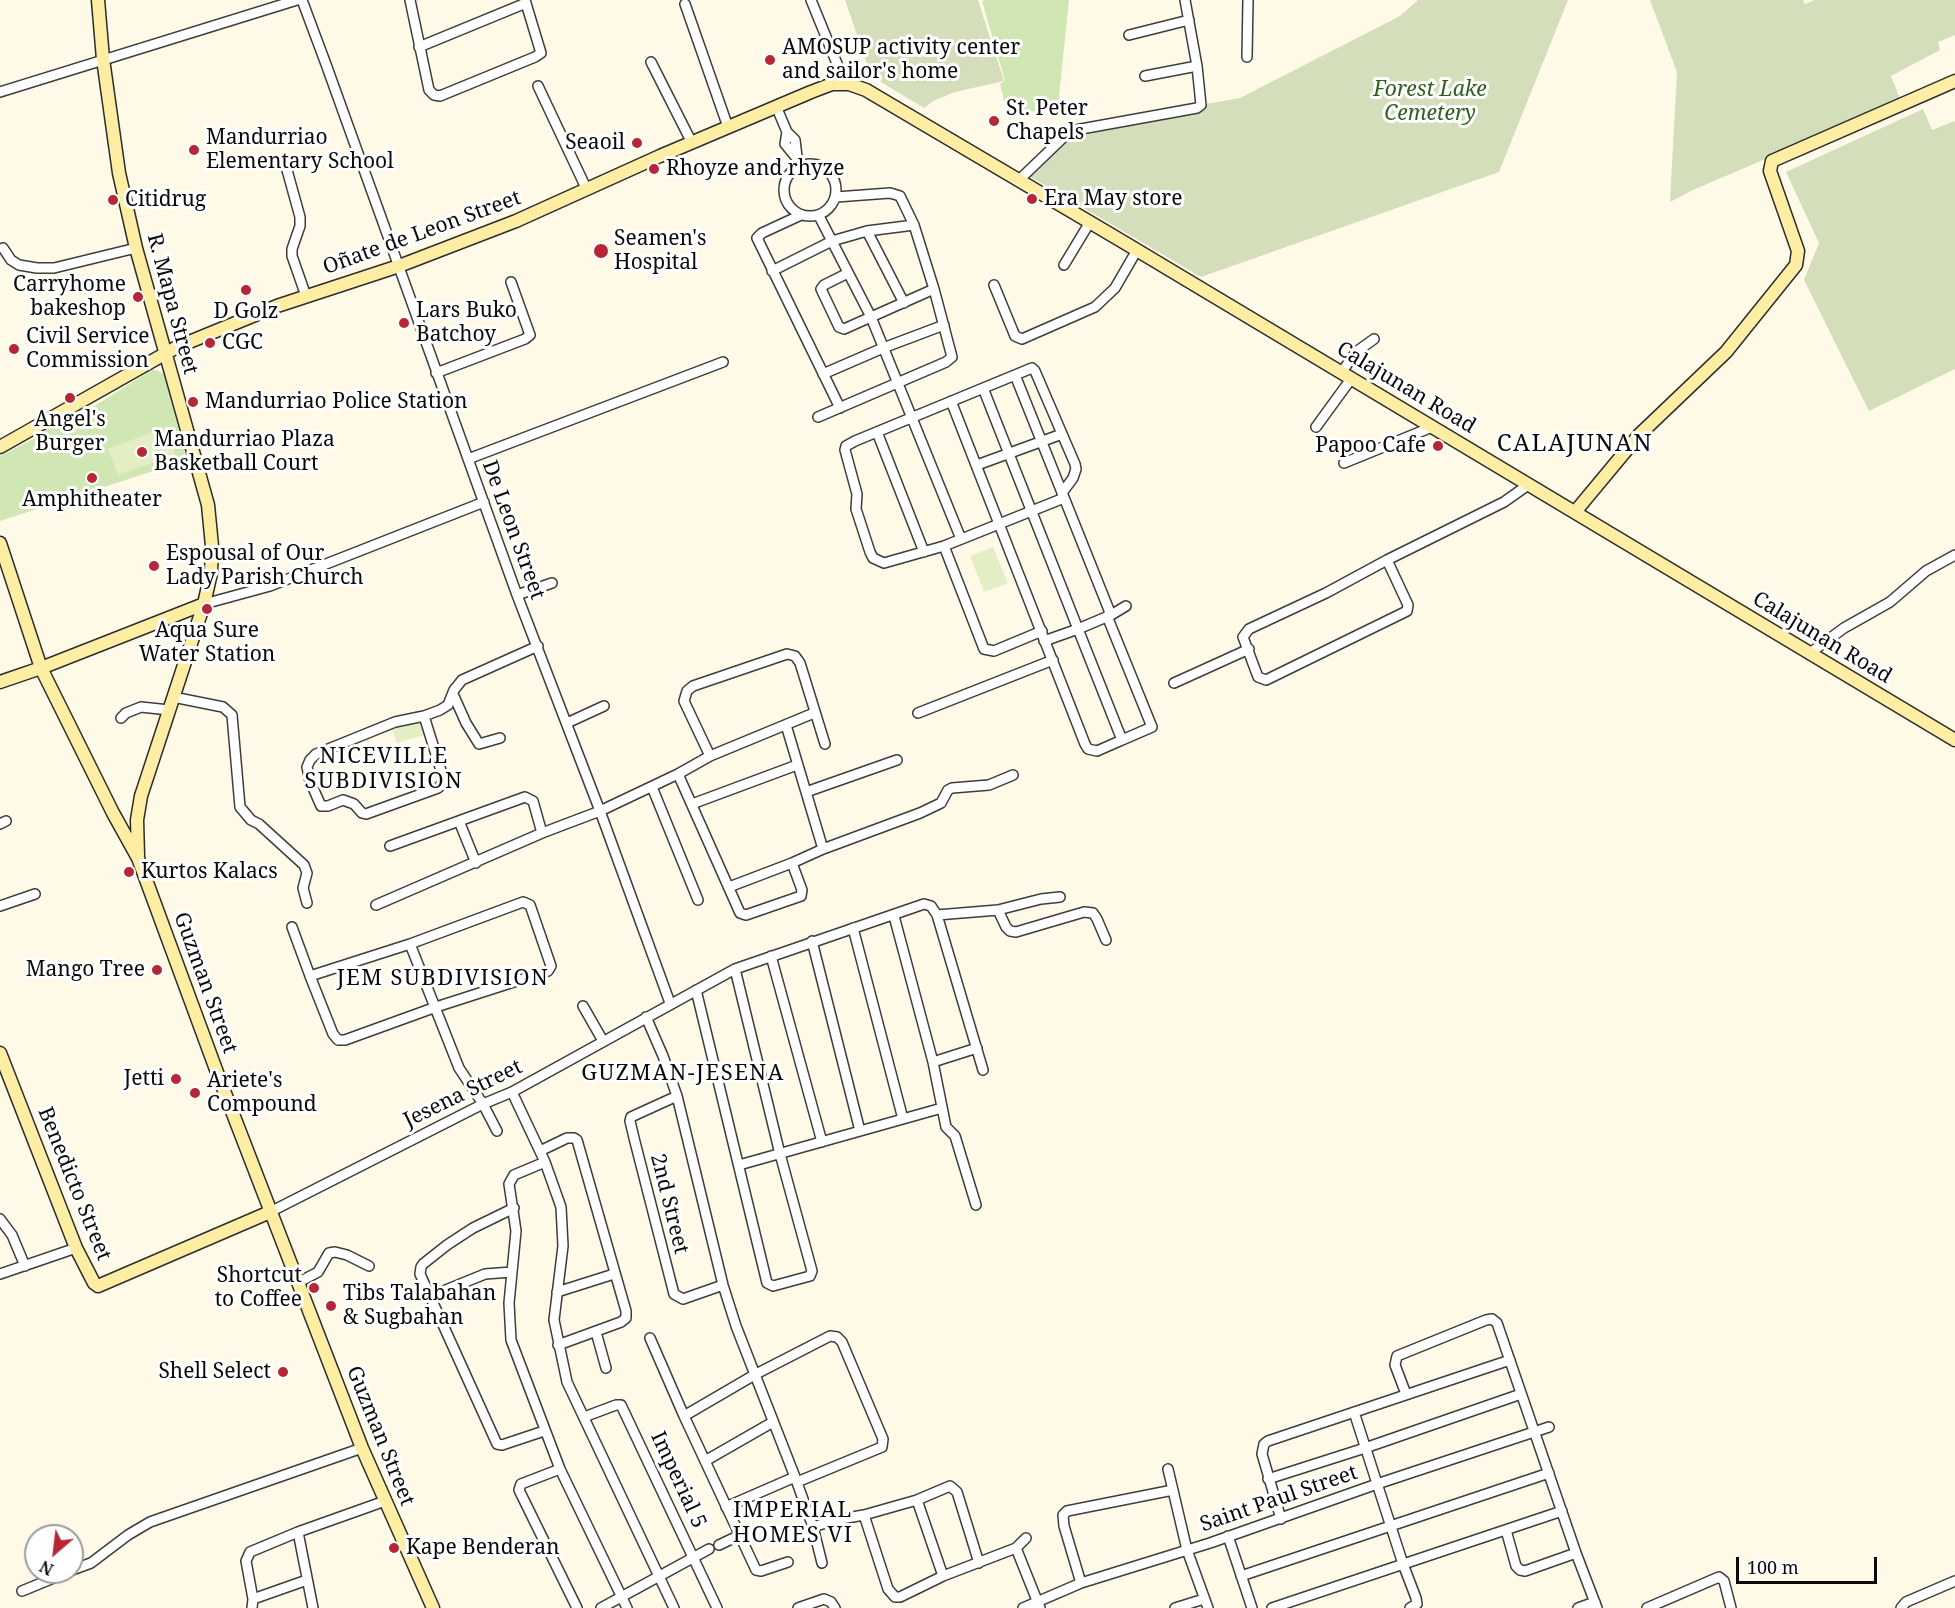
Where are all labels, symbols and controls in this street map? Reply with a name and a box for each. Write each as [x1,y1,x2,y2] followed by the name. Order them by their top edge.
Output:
[782,35,1020,85] place label: AMOSUP activity center and sailor's home
[763,53,777,67] marker: AMOSUP activity center and sailor's home
[1373,77,1487,127] park label: Forest Lake Cemetery
[1006,96,1088,146] place label: St. Peter Chapels
[987,114,1001,128] marker: St. Peter Chapels
[206,125,394,175] place label: Mandurriao Elementary School
[565,130,625,156] place label: Seaoil
[630,136,644,150] marker: Seaoil
[187,143,201,157] marker: Mandurriao Elementary School
[666,156,844,182] place label: Rhoyze and rhyze
[647,162,661,176] marker: Rhoyze and rhyze
[320,185,524,281] street label: Oñate de Leon Street
[1044,186,1182,212] place label: Era May store
[125,187,206,213] place label: Citidrug
[1025,192,1039,206] marker: Era May store
[106,193,120,207] marker: Citidrug
[614,226,706,276] place label: Seamen's Hospital
[141,231,203,377] street label: R. Mapa Street
[592,242,610,260] marker: Seamen's Hospital
[13,272,126,322] place label: Carryhome bakeshop
[239,283,253,297] marker: D Golz
[131,290,145,304] marker: Carryhome bakeshop
[416,298,517,348] place label: Lars Buko Batchoy
[213,299,279,325] place label: D Golz
[397,316,411,330] marker: Lars Buko Batchoy
[26,324,149,374] place label: Civil Service Commission
[222,330,263,356] place label: CGC
[203,336,217,350] marker: CGC
[1332,337,1480,439] street label: Calajunan Road
[7,342,21,356] marker: Civil Service Commission
[205,389,468,415] place label: Mandurriao Police Station
[63,391,77,405] marker: Angel's Burger
[186,395,200,409] marker: Mandurriao Police Station
[34,407,106,457] place label: Angel's Burger
[154,427,335,477] place label: Mandurriao Plaza Basketball Court
[1497,430,1653,458] district label: CALAJUNAN
[1315,433,1426,459] place label: Papoo Cafe
[1431,439,1445,453] marker: Papoo Cafe
[135,445,149,459] marker: Mandurriao Plaza Basketball Court
[476,457,550,603] street label: De Leon Street
[85,471,99,485] marker: Amphitheater
[22,487,162,513] place label: Amphitheater
[166,541,364,591] place label: Espousal of Our Lady Parish Church
[147,559,161,573] marker: Espousal of Our Lady Parish Church
[1748,587,1896,689] street label: Calajunan Road
[200,602,214,616] marker: Aqua Sure Water Station
[139,618,275,668] place label: Aqua Sure Water Station
[305,744,463,796] district label: NICEVILLE SUBDIVISION
[141,859,278,885] place label: Kurtos Kalacs
[122,865,136,879] marker: Kurtos Kalacs
[168,909,242,1057] street label: Guzman Street
[26,957,145,983] place label: Mango Tree
[150,963,164,977] marker: Mango Tree
[337,966,549,992] district label: JEM SUBDIVISION
[400,1054,526,1134] street label: Jesena Street
[581,1061,785,1087] district label: GUZMAN-JESENA
[124,1066,164,1092] place label: Jetti
[207,1068,317,1118] place label: Ariete's Compound
[169,1072,183,1086] marker: Jetti
[188,1086,202,1100] marker: Ariete's Compound
[32,1104,116,1264] street label: Benedicto Street
[644,1151,694,1257] street label: 2nd Street
[215,1263,302,1313] place label: Shortcut to Coffee
[307,1281,321,1295] marker: Shortcut to Coffee
[343,1281,496,1331] place label: Tibs Talabahan & Sugbahan
[324,1299,338,1313] marker: Tibs Talabahan & Sugbahan
[158,1359,271,1385] place label: Shell Select
[341,1363,419,1509] street label: Guzman Street
[276,1365,290,1379] marker: Shell Select
[645,1428,711,1532] street label: Imperial 5
[1197,1460,1361,1538] street label: Saint Paul Street
[733,1498,853,1550] district label: IMPERIAL HOMES VI
[24,1524,84,1584] north arrow
[406,1535,560,1561] place label: Kape Benderan
[387,1541,401,1555] marker: Kape Benderan
[1739,1545,1880,1583] scale bar
[36,1555,57,1581] text: N
[1747,1555,1799,1579] text: 100 m

